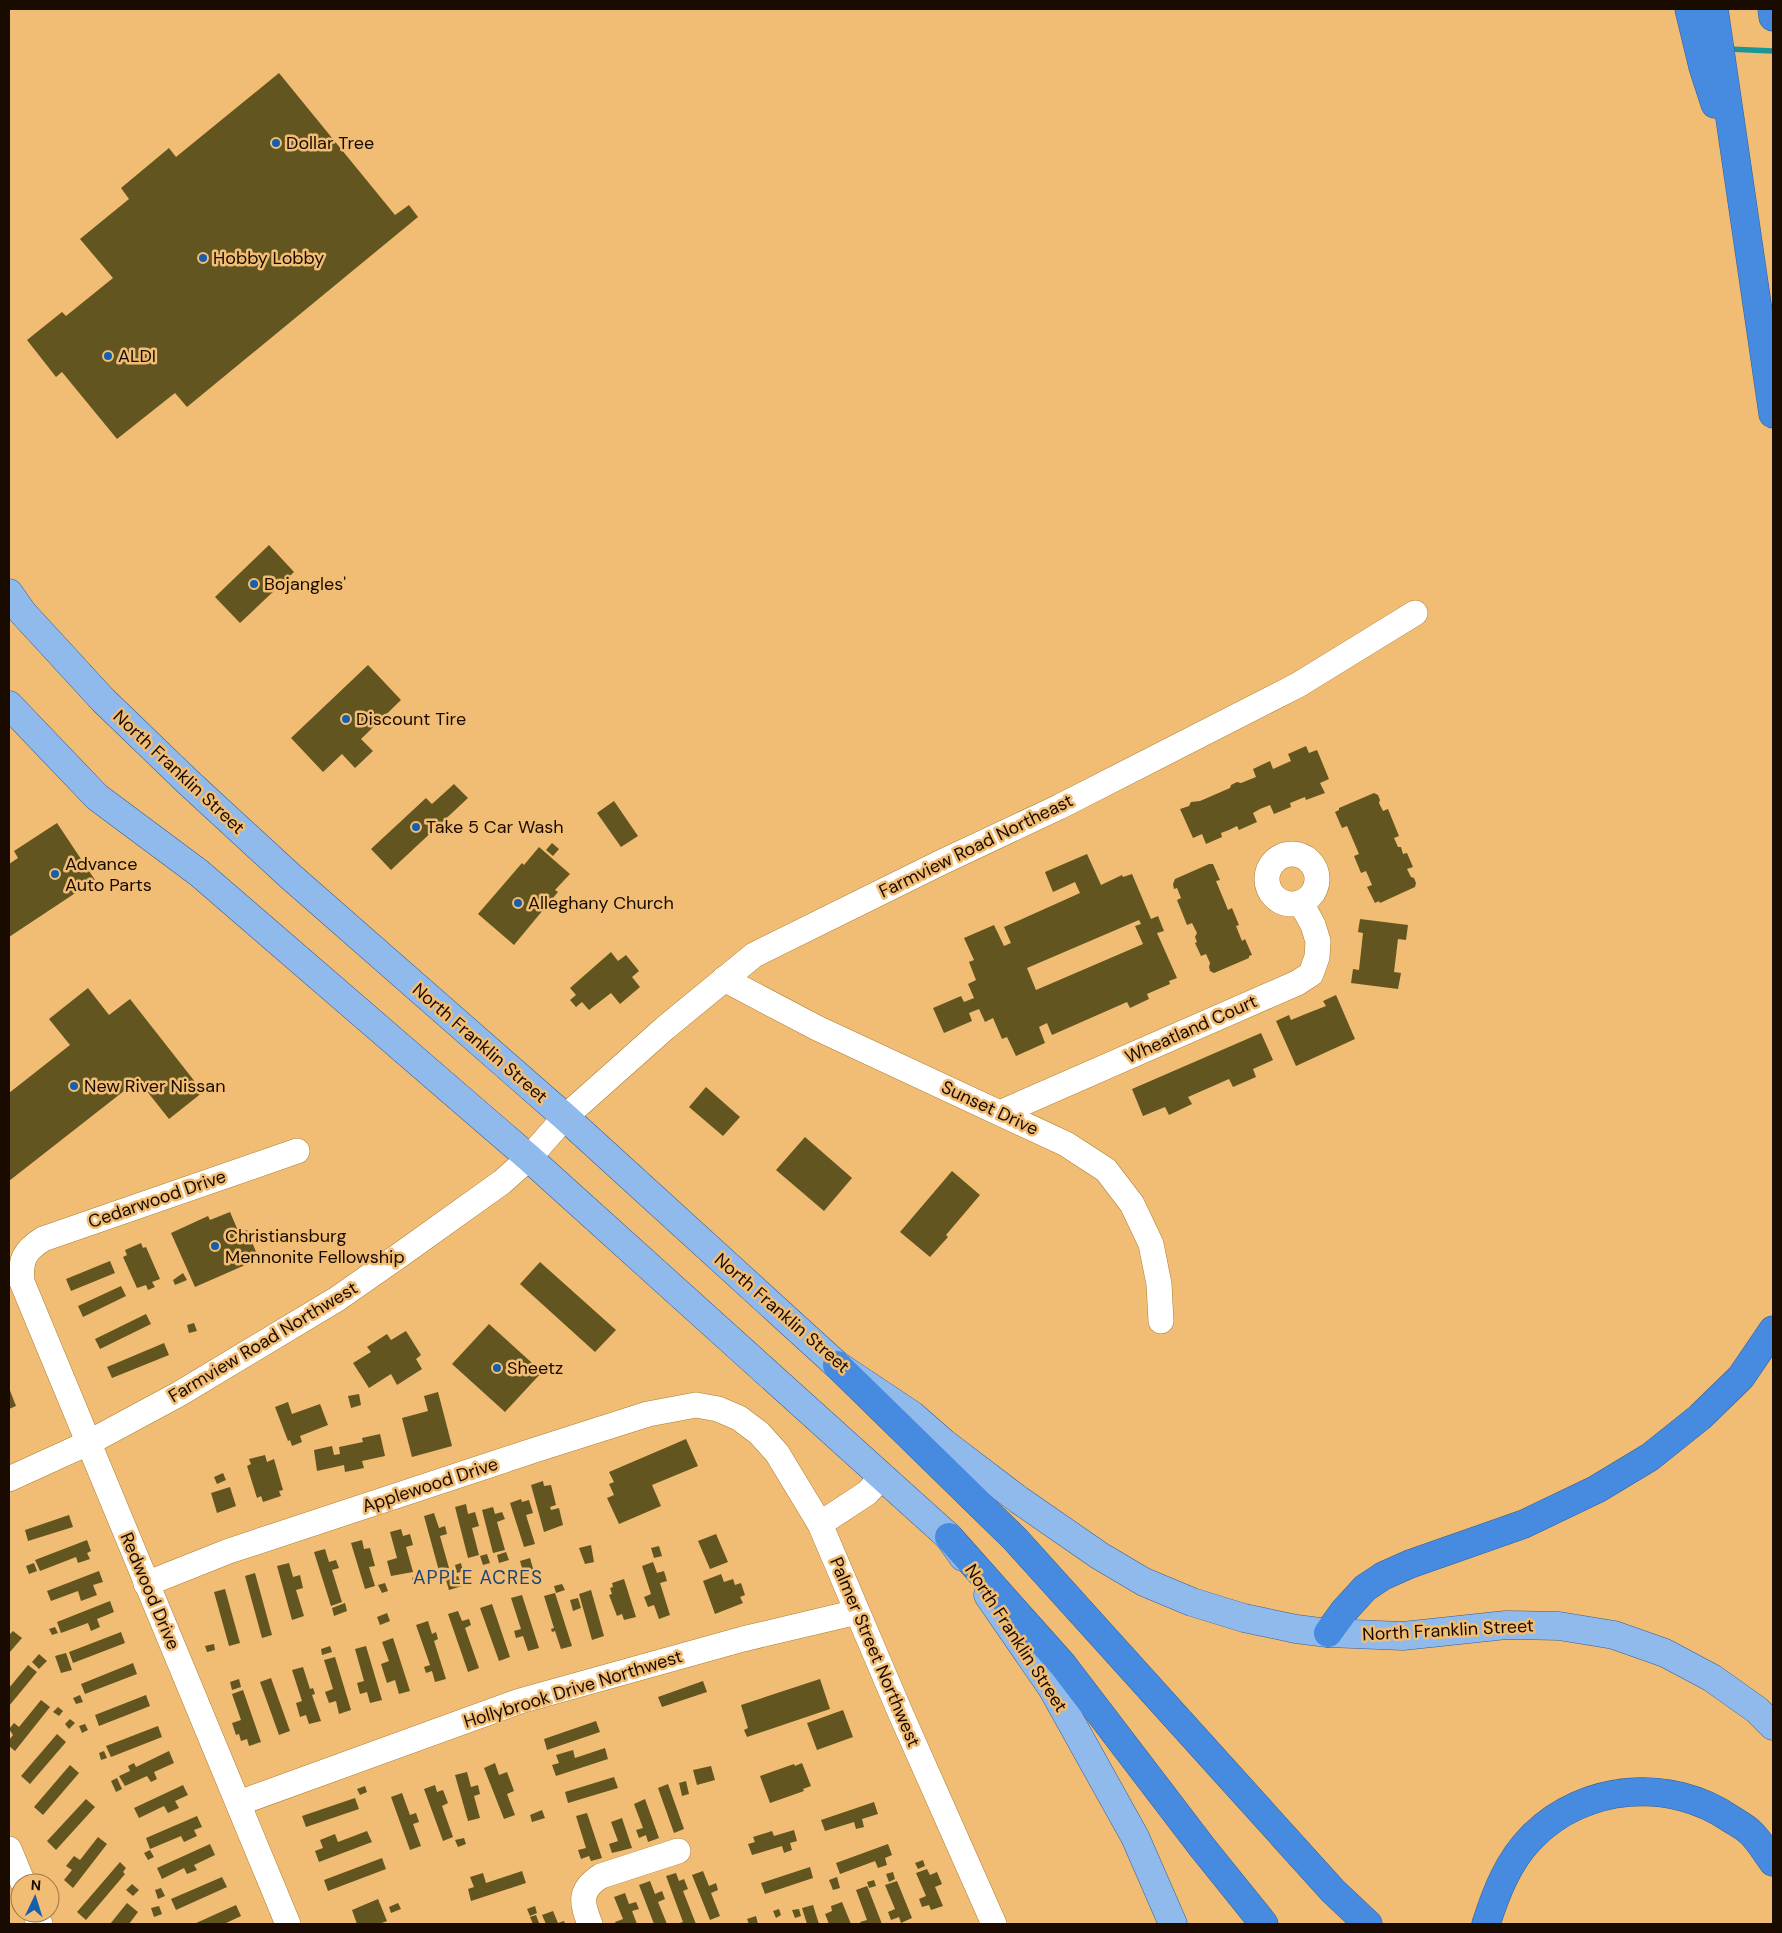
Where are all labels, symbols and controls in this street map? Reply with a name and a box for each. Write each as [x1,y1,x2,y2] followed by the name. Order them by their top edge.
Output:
[286,131,374,155] place label: Dollar Tree
[270,137,282,149] marker: Dollar Tree
[213,246,324,270] place label: Hobby Lobby
[197,252,209,264] marker: Hobby Lobby
[118,344,156,368] place label: ALDI
[102,350,114,362] marker: ALDI
[264,572,346,596] place label: Bojangles'
[248,578,260,590] marker: Bojangles'
[108,705,250,839] street label: North Franklin Street
[356,707,466,731] place label: Discount Tire
[340,713,352,725] marker: Discount Tire
[875,789,1077,903] street label: Farmview Road Northeast
[426,815,564,839] place label: Take 5 Car Wash
[410,821,422,833] marker: Take 5 Car Wash
[65,852,152,897] place label: Advance Auto Parts
[49,868,61,880] marker: Advance Auto Parts
[528,891,674,915] place label: Alleghany Church
[512,897,524,909] marker: Alleghany Church
[407,978,553,1108] street label: North Franklin Street
[1121,989,1261,1069] street label: Wheatland Court
[84,1074,226,1098] place label: New River Nissan
[938,1075,1042,1141] street label: Sunset Drive
[68,1080,80,1092] marker: New River Nissan
[85,1164,229,1234] street label: Cedarwood Drive
[225,1224,405,1269] place label: Christiansburg Mennonite Fellowship
[209,1240,221,1252] marker: Christiansburg Mennonite Fellowship
[709,1248,855,1378] street label: North Franklin Street
[164,1276,362,1408] street label: Farmview Road Northwest
[507,1356,563,1380] place label: Sheetz
[491,1362,503,1374] marker: Sheetz
[359,1452,501,1518] street label: Applewood Drive
[115,1529,185,1653] street label: Redwood Drive
[824,1553,926,1751] street label: Palmer Street Northwest
[959,1559,1073,1717] street label: North Franklin Street
[413,1565,543,1590] district label: APPLE ACRES
[1362,1614,1534,1646] street label: North Franklin Street
[461,1644,685,1734] street label: Hollybrook Drive Northwest
[10,1873,60,1923] north arrow
[30,1876,42,1894] text: N

